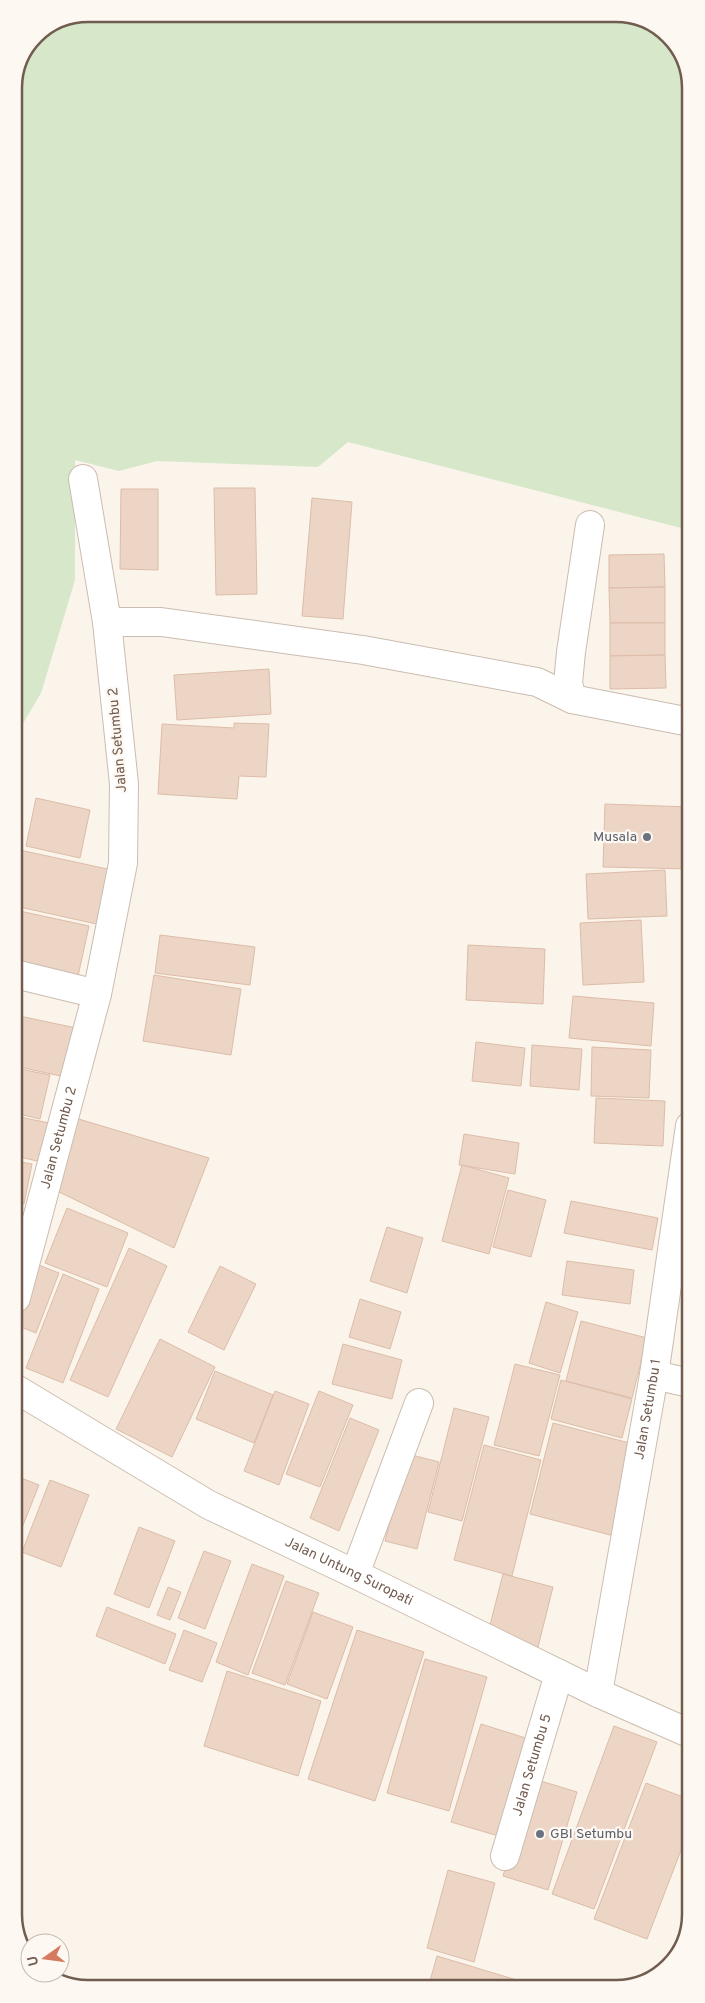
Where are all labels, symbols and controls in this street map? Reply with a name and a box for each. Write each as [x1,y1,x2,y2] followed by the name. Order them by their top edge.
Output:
[105,687,131,793] street label: Jalan Setumbu 2
[593,829,637,846] place label: Musala
[641,831,653,843] marker: Musala
[37,1084,81,1191] street label: Jalan Setumbu 2
[631,1358,665,1461] street label: Jalan Setumbu 1
[282,1534,416,1610] street label: Jalan Untung Suropati
[509,1712,555,1818] street label: Jalan Setumbu 5
[550,1826,632,1843] place label: GBI Setumbu
[534,1828,546,1840] marker: GBI Setumbu
[20,1933,70,1983] north arrow
[24,1954,43,1968] text: U

